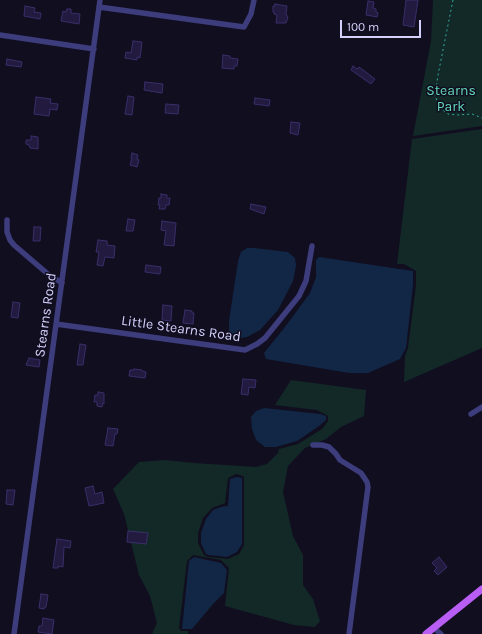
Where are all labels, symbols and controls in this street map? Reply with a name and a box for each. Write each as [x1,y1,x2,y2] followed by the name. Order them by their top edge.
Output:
[342,12,423,38] scale bar
[347,20,379,34] text: 100 m
[426,83,476,116] park label: Stearns Park
[32,272,60,358] street label: Stearns Road
[120,312,242,346] street label: Little Stearns Road

